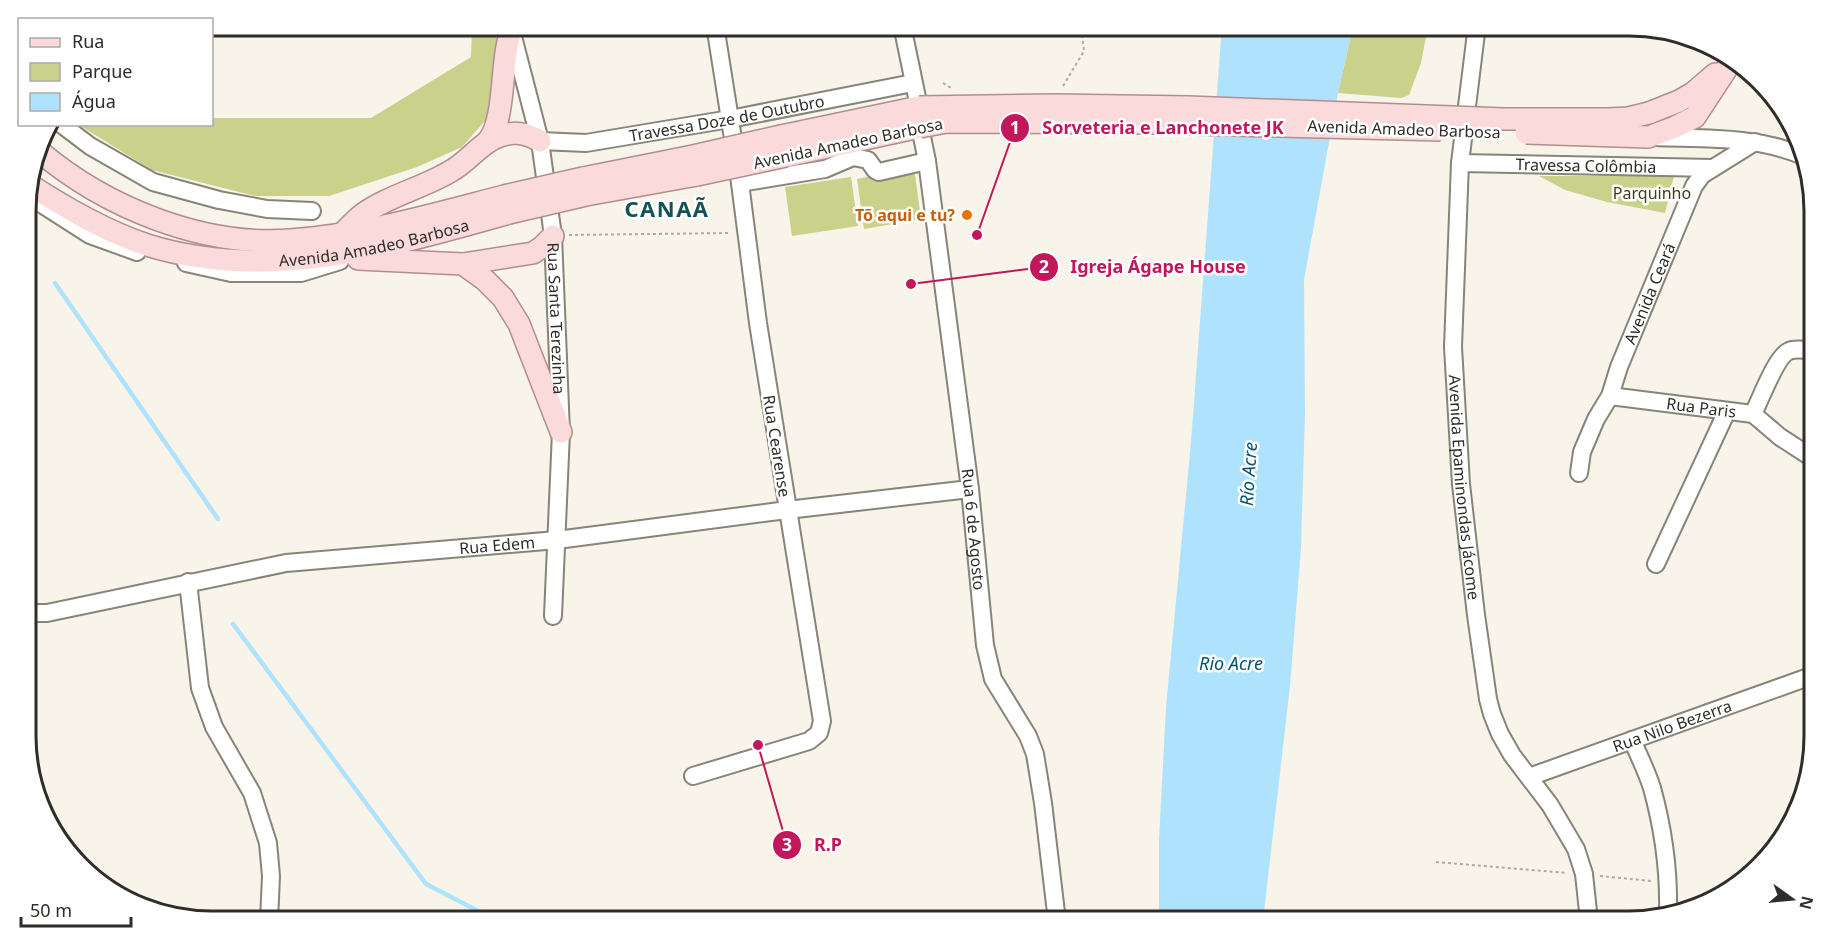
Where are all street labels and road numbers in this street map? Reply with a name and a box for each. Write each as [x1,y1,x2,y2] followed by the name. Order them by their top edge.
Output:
[628,90,826,147] street label: Travessa Doze de Outubro
[751,112,945,174] street label: Avenida Amadeo Barbosa
[1307,115,1501,143] street label: Avenida Amadeo Barbosa
[1515,153,1656,178] street label: Travessa Colômbia
[278,214,471,272] street label: Avenida Amadeo Barbosa
[1619,239,1680,347] street label: Avenida Ceará
[542,242,570,395] street label: Rua Santa Terezinha
[1444,374,1485,601] street label: Avenida Epaminondas Jácome
[1665,392,1737,423] street label: Rua Paris
[758,393,796,499] street label: Rua Cearense
[956,467,991,591] street label: Rua 6 de Agosto
[458,531,536,559] street label: Rua Edem
[1610,694,1735,757] street label: Rua Nilo Bezerra

